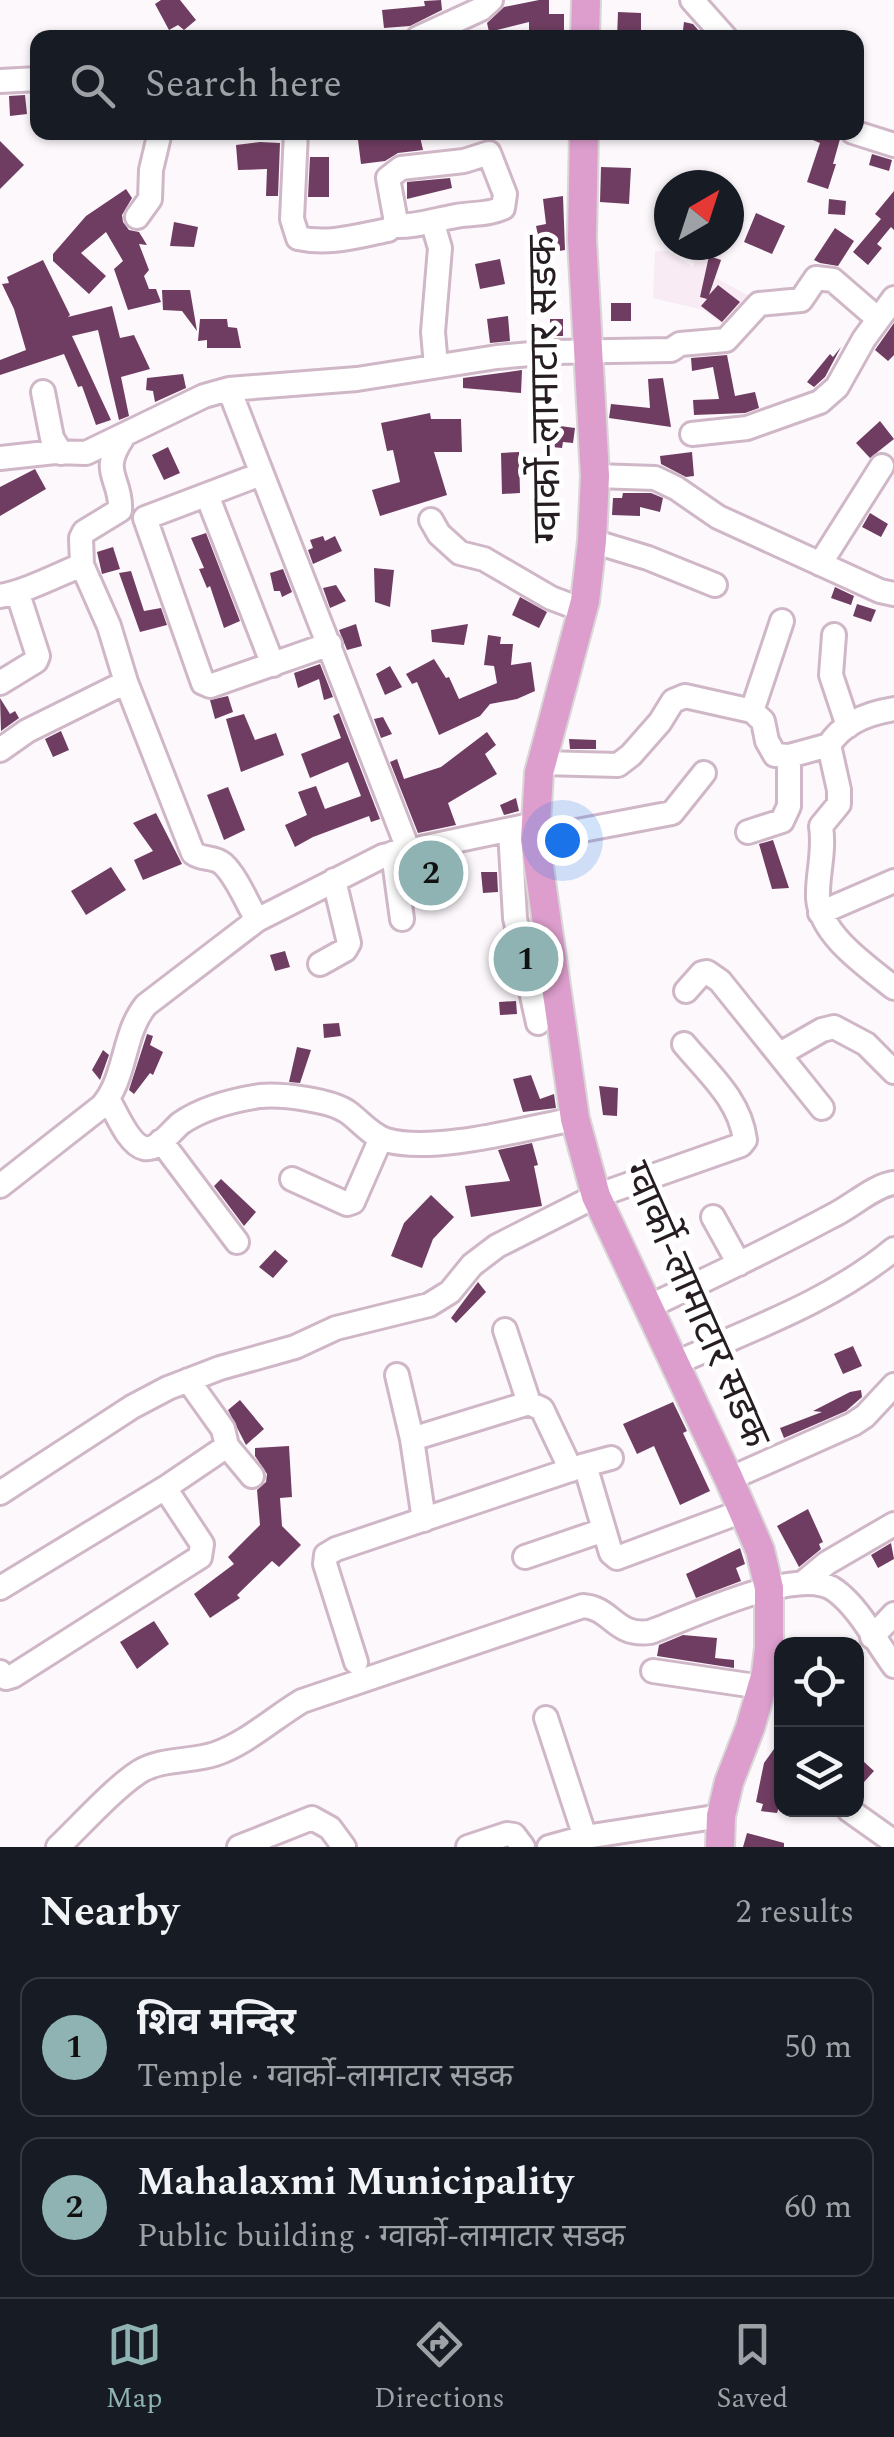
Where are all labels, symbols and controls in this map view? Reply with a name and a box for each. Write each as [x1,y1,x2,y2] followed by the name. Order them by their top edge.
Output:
[30,30,864,140] search box
[145,56,342,114] text: Search here
[65,58,120,113] icon: search
[654,170,744,260] north arrow
[513,233,579,543] street label: ग्वार्को-लामाटार सडक
[537,815,588,866] your location
[398,836,464,910] pin: 2
[494,922,558,996] pin: 1
[605,1152,786,1459] street label: ग्वार्को-लामाटार सडक
[774,1637,864,1817] map controls
[774,1637,864,1727] button: locate
[774,1727,864,1817] button: layers
[40,1881,179,1944] text: Nearby
[735,1888,854,1937] text: 2 results
[137,1994,296,2052] text: शिव मन्दिर
[66,2023,83,2072] text: 1
[784,2023,852,2072] text: 50 m
[137,2052,513,2101] text: Temple · ग्वार्को-लामाटार सडक
[137,2154,573,2212] text: Mahalaxmi Municipality
[66,2183,83,2232] text: 2
[784,2183,852,2232] text: 60 m
[137,2212,625,2261] text: Public building · ग्वार्को-लामाटार सडक
[106,2317,162,2420] tab: Map
[374,2317,505,2420] tab: Directions
[716,2317,788,2420] tab: Saved

